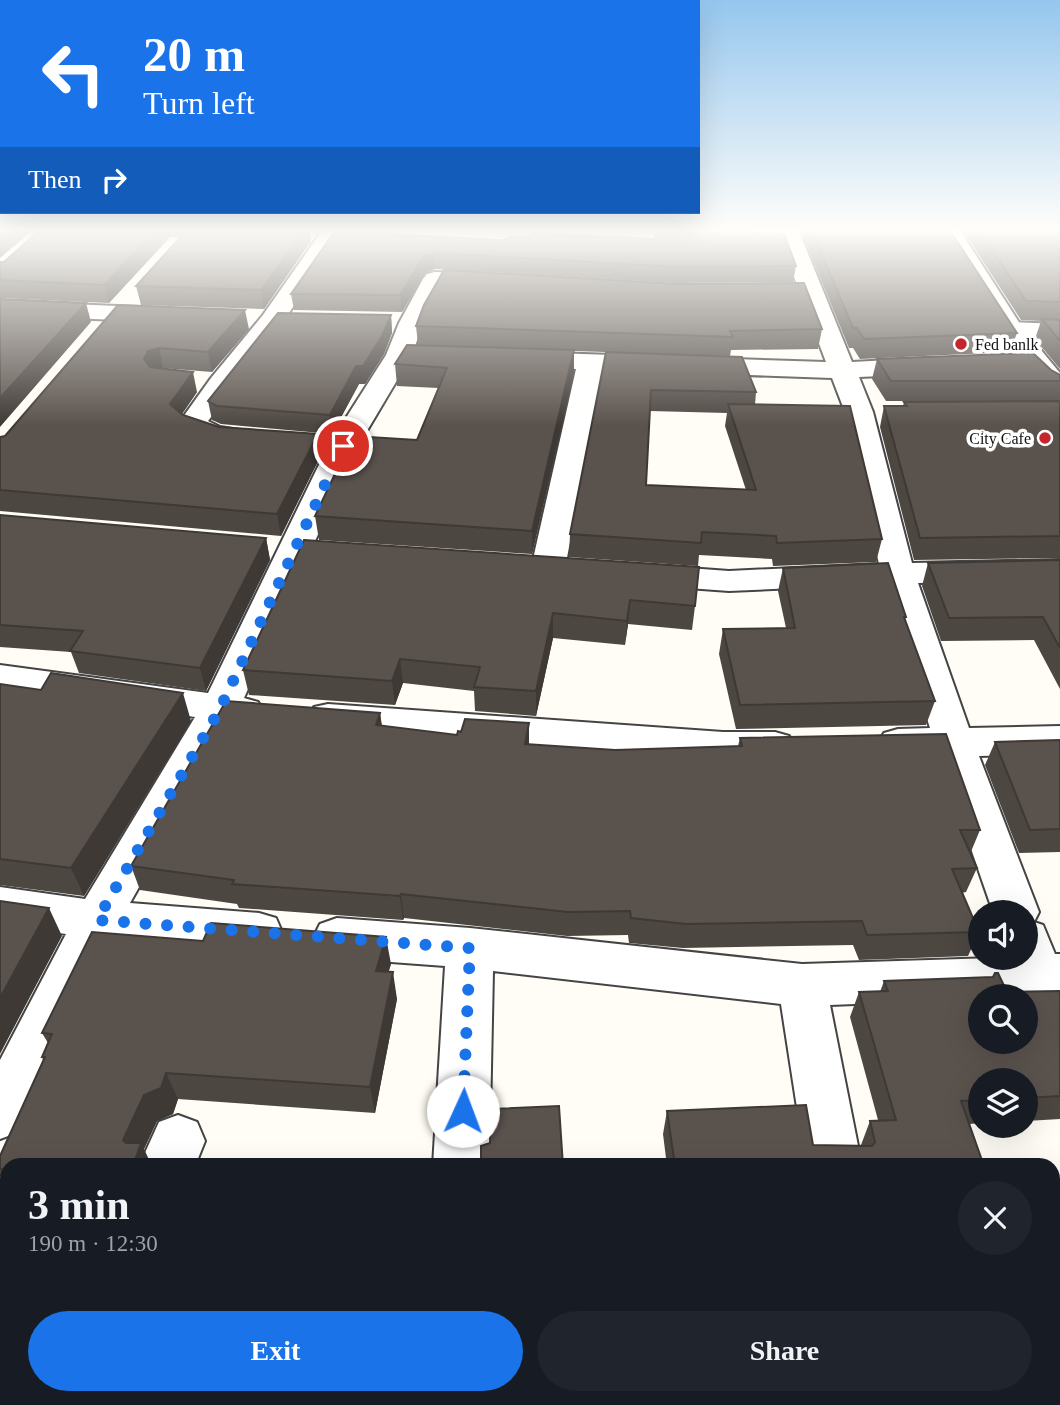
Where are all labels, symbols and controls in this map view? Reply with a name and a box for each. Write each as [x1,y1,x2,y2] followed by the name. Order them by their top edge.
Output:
[143,27,245,82] text: 20 m
[28,28,119,119] icon: left
[143,85,255,121] text: Turn left
[95,161,133,199] icon: right
[28,165,81,194] text: Then
[953,336,969,352] marker: Fed banlk
[975,336,1039,353] place label: Fed banlk
[313,416,373,476] pin
[324,427,362,465] icon: arrive
[969,430,1031,448] place label: City Cafe
[1037,430,1053,446] marker: City Cafe
[968,900,1038,1138] map controls
[968,900,1038,970] button: sound
[968,984,1038,1054] button: search
[968,1068,1038,1138] button: layers
[426,1074,500,1148] position arrow
[958,1181,1032,1255] button: close
[28,1182,130,1228] text: 3 min
[28,1231,158,1256] text: 190 m · 12:30
[28,1311,523,1391] button: Exit
[537,1311,1032,1391] button: Share

